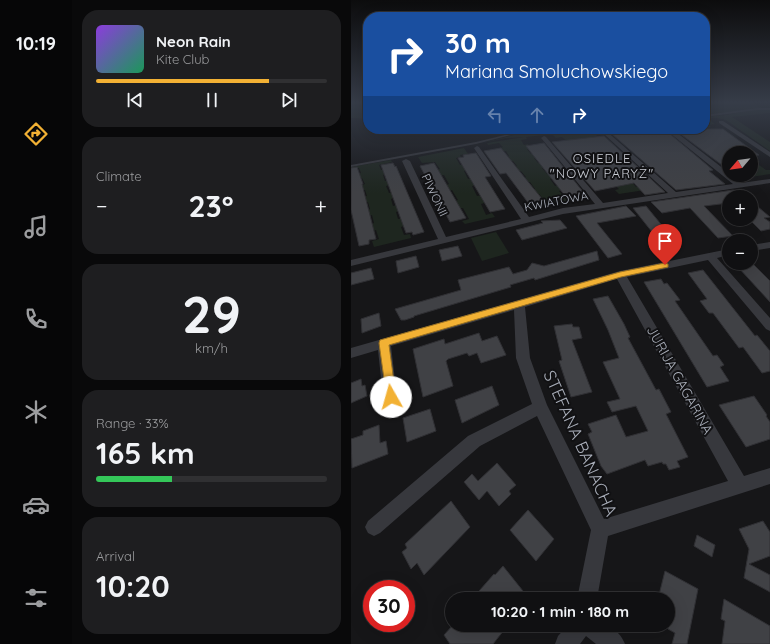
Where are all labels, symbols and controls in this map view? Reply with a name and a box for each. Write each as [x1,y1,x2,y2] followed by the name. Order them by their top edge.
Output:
[445,25,511,60] text: 30 m
[379,28,431,80] icon: right
[16,32,56,55] text: 10:19
[156,32,231,51] text: Neon Rain
[156,51,209,67] text: Kite Club
[445,60,668,83] text: Mariana Smoluchowskiego
[124,89,146,111] icon: previous
[201,89,223,111] icon: pause
[278,89,300,111] icon: next
[484,104,506,126] icon: left
[526,104,548,126] icon: ahead
[568,104,590,126] icon: right
[22,120,50,148] icon: directions
[722,146,758,182] north arrow
[722,146,758,270] map controls
[550,150,654,181] district label: OSIEDLE "NOWY PARYŻ"
[96,168,142,184] text: Climate
[419,171,451,219] street label: PIWONII
[189,187,234,225] text: 23°
[523,187,590,215] street label: KWIATOWA
[722,190,758,226] button: +
[96,192,107,220] text: −
[315,192,327,220] text: +
[22,213,50,241] icon: music
[648,224,682,265] pin
[654,230,676,252] icon: arrive
[722,234,758,270] button: −
[182,281,241,346] text: 29
[22,305,50,333] icon: phone
[643,323,717,437] street label: JURIJA GAGARINA
[195,340,228,356] text: km/h
[539,367,623,519] street label: STEFANA BANACHA
[370,376,412,418] position arrow
[22,398,50,426] icon: climate
[96,415,169,431] text: Range · 33%
[96,434,195,472] text: 165 km
[22,491,50,519] icon: car
[96,548,135,564] text: Arrival
[96,567,170,605] text: 10:20
[363,580,415,632] speed limit sign: 30
[22,584,50,612] icon: filters
[491,602,629,621] text: 10:20 · 1 min · 180 m

